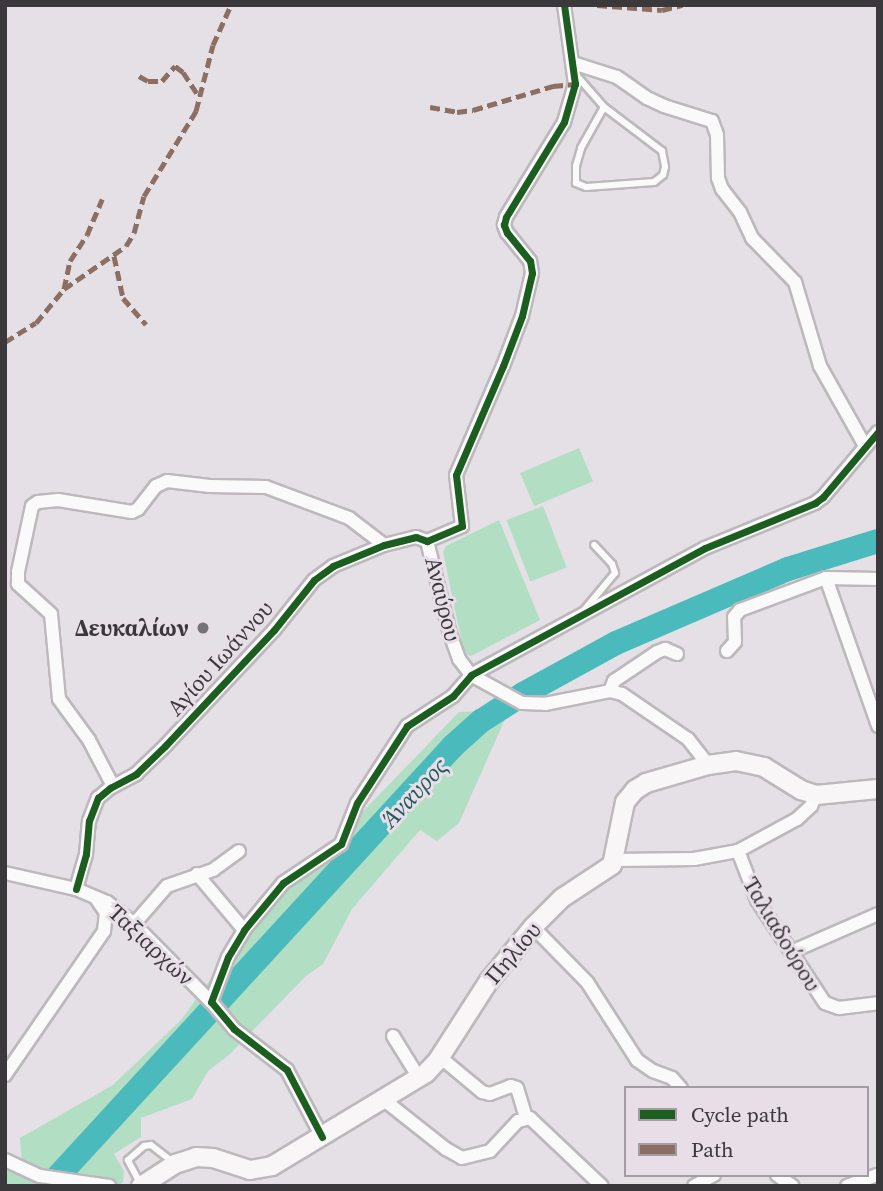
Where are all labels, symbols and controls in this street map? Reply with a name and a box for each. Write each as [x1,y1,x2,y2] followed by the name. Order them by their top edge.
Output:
[419,554,467,644] street label: Αναύρου
[161,595,279,721] street label: Αγίου Ιωάννου
[74,614,189,642] place label: Δευκαλίων
[195,620,211,636] marker: Δευκαλίων
[375,752,453,834] water label: Άναυρος
[737,872,827,996] street label: Ταλιαδούρου
[103,899,199,991] street label: Ταξιαρχών
[479,916,547,990] street label: Πηλίου
[624,1086,869,1177] legend
[691,1100,789,1129] text: Cycle path
[691,1135,734,1164] text: Path

